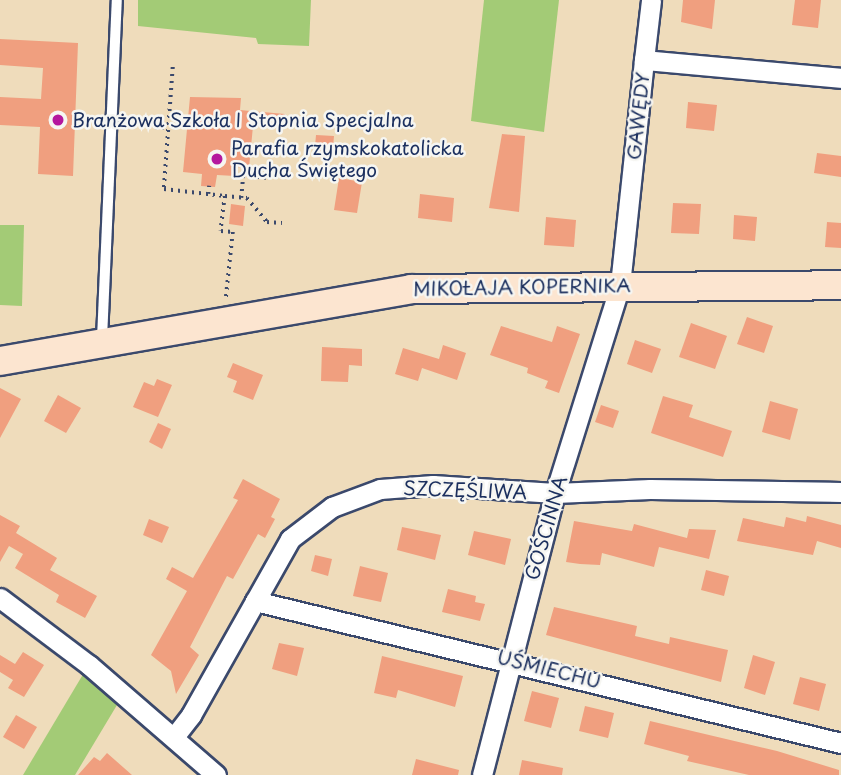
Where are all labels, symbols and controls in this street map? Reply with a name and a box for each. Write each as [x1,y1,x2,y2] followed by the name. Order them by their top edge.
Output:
[622,71,654,161] street label: GAWĘDY
[72,109,414,131] place label: Branżowa Szkoła I Stopnia Specjalna
[50,112,66,128] marker: Branżowa Szkoła I Stopnia Specjalna
[231,137,464,181] place label: Parafia rzymskokatolicka Ducha Świętego
[209,151,225,167] marker: Parafia rzymskokatolicka Ducha Świętego
[412,274,632,300] street label: MIKOŁAJA KOPERNIKA
[520,473,572,583] street label: GOŚCINNA
[403,476,527,504] street label: SZCZĘŚLIWA
[495,645,603,693] street label: UŚMIECHU

